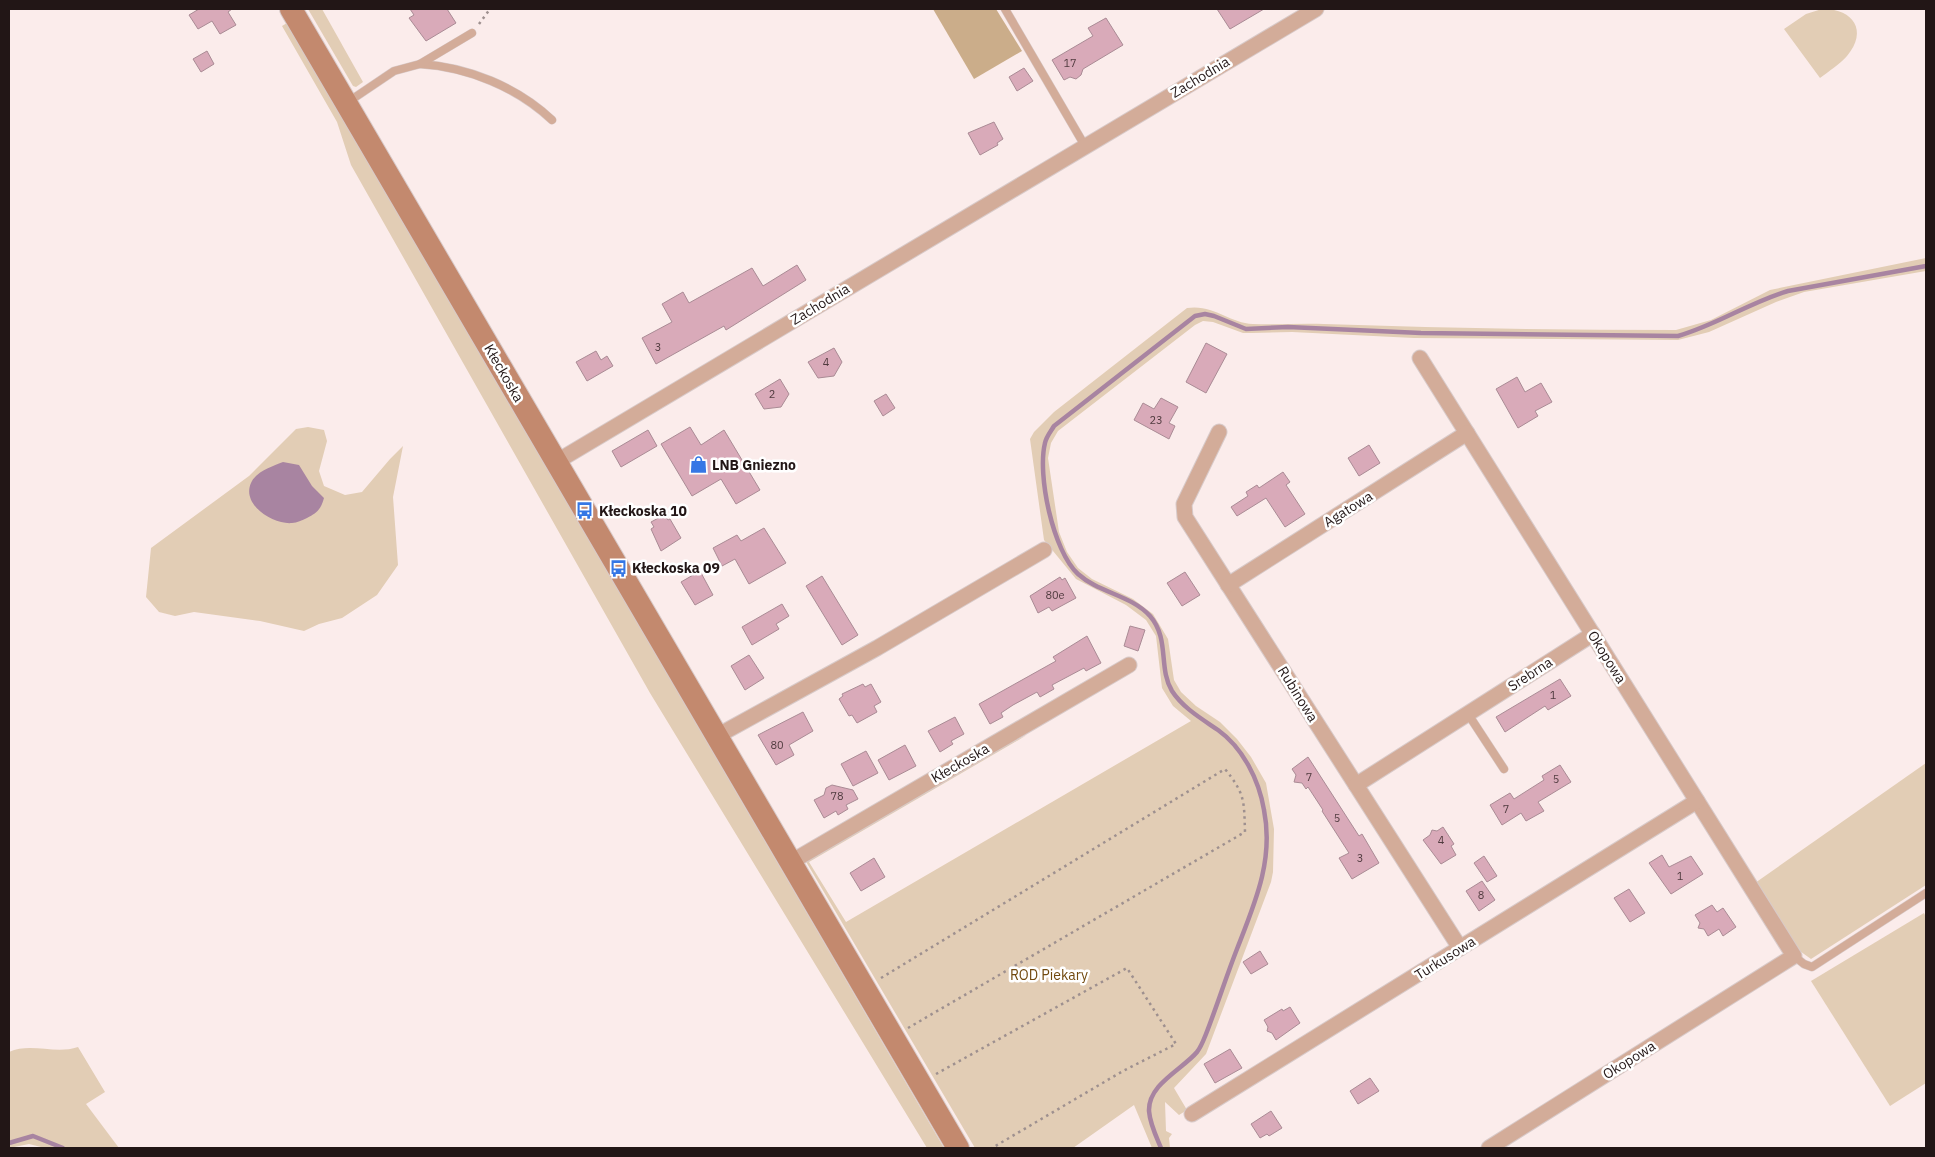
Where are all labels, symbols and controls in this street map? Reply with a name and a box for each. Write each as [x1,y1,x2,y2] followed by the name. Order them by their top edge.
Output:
[1167,52,1233,102] street label: Zachodnia
[1063,56,1077,70] house number: 17
[787,279,853,329] street label: Zachodnia
[655,340,661,354] house number: 3
[480,341,528,406] street label: Kłeckoska
[823,355,830,369] house number: 4
[769,387,775,401] house number: 2
[1149,413,1163,427] house number: 23
[688,455,708,475] shop icon: LNB Gniezno
[712,456,796,474] place label: LNB Gniezno
[1320,487,1376,531] street label: Agatowa
[575,501,595,521] bus stop icon: Kłeckoska 10
[599,502,687,520] place label: Kłeckoska 10
[608,558,628,578] bus stop icon: Kłeckoska 09
[632,559,720,577] place label: Kłeckoska 09
[1045,588,1065,602] house number: 80e
[1584,627,1631,687] street label: Okopowa
[1504,653,1556,695] street label: Srebrna
[1274,663,1322,726] street label: Rubinowa
[1550,688,1557,702] house number: 1
[770,738,784,752] house number: 80
[928,739,993,787] street label: Kłeckoska
[1306,770,1312,784] house number: 7
[1553,772,1559,786] house number: 5
[830,789,844,803] house number: 78
[1503,802,1509,816] house number: 7
[1334,811,1340,825] house number: 5
[1438,833,1445,847] house number: 4
[1357,851,1363,865] house number: 3
[1677,869,1684,883] house number: 1
[1478,888,1484,902] house number: 8
[1411,932,1479,984] street label: Turkusowa
[1010,966,1088,984] park label: ROD Piekary
[1599,1036,1659,1083] street label: Okopowa

